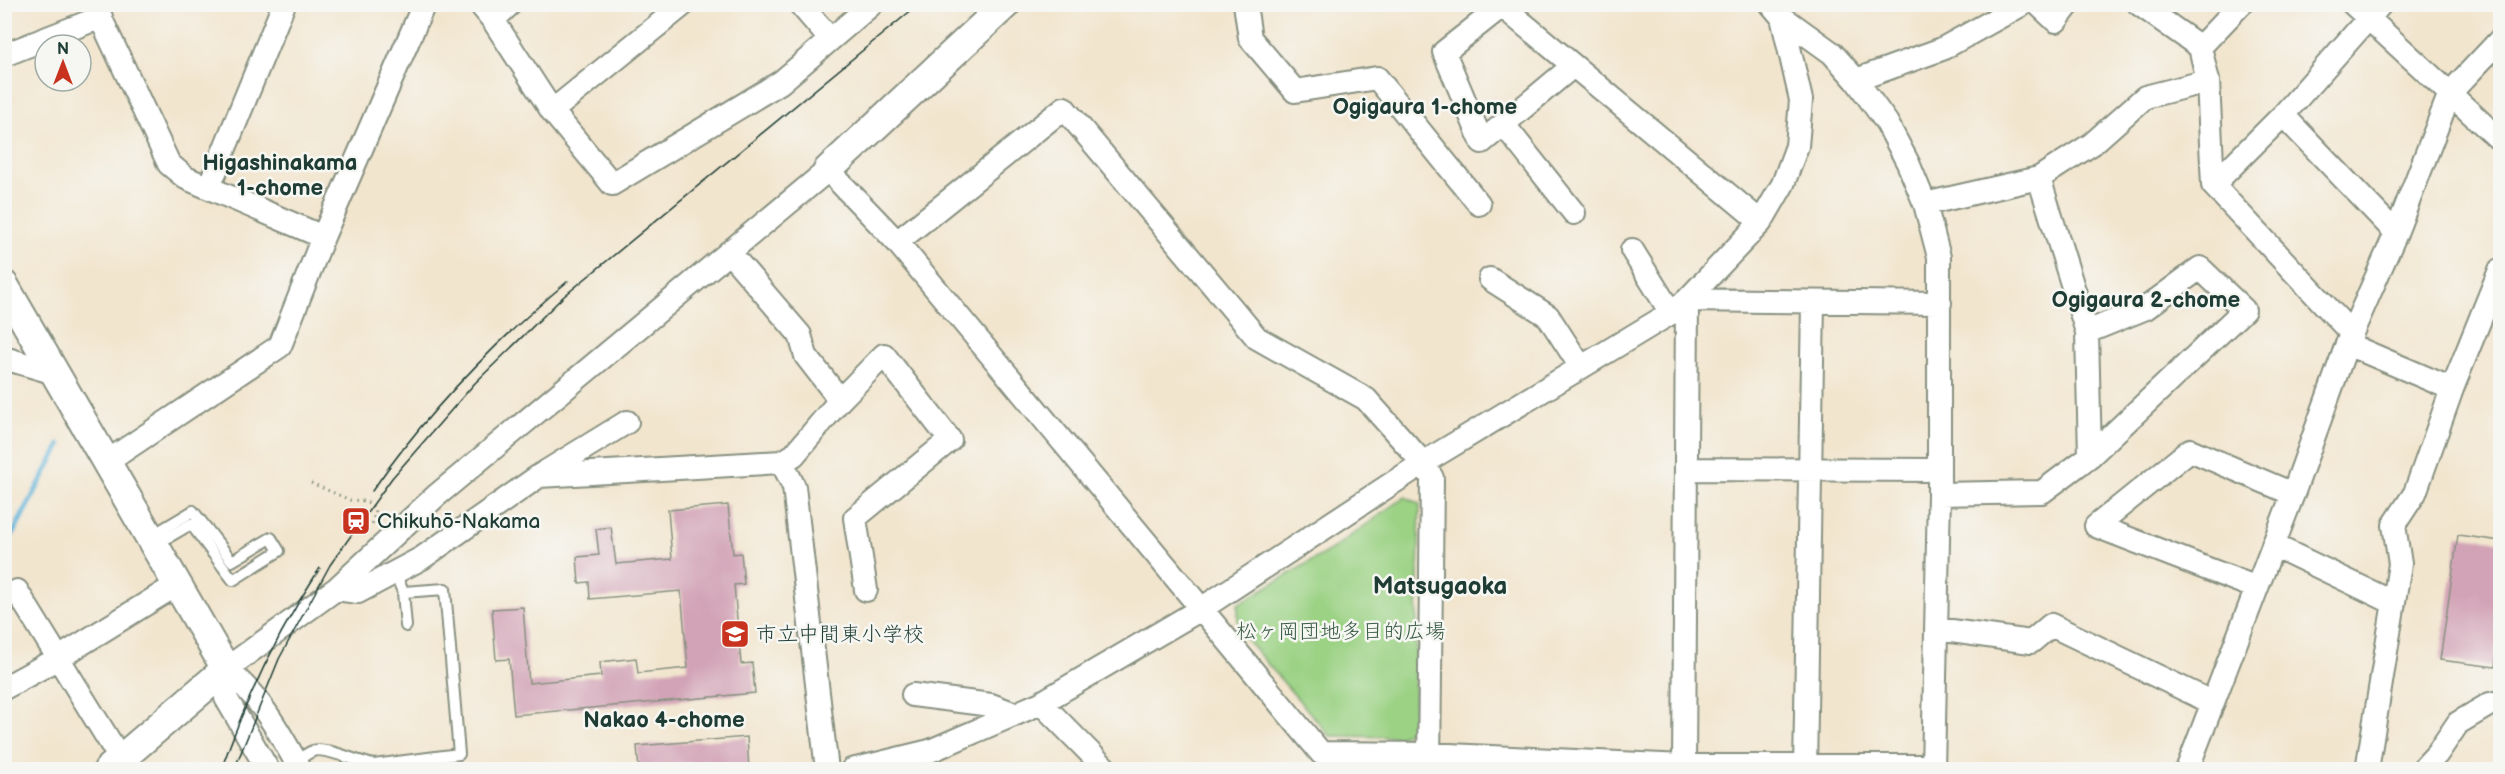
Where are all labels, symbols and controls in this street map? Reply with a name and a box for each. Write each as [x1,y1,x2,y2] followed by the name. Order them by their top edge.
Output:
[33,33,93,93] north arrow
[57,40,69,59] text: N
[1333,94,1517,121] district label: Ogigaura 1-chome
[202,150,358,202] district label: Higashinakama 1-chome
[2052,287,2240,314] district label: Ogigaura 2-chome
[340,505,372,537] station icon: Chikuhō-Nakama
[377,509,540,534] place label: Chikuhō-Nakama
[1373,572,1507,601] district label: Matsugaoka
[719,618,751,650] school or university icon: 市立中間東小学校
[1236,619,1446,644] park label: 松ヶ岡団地多目的広場
[756,622,924,647] place label: 市立中間東小学校
[583,707,745,734] district label: Nakao 4-chome

